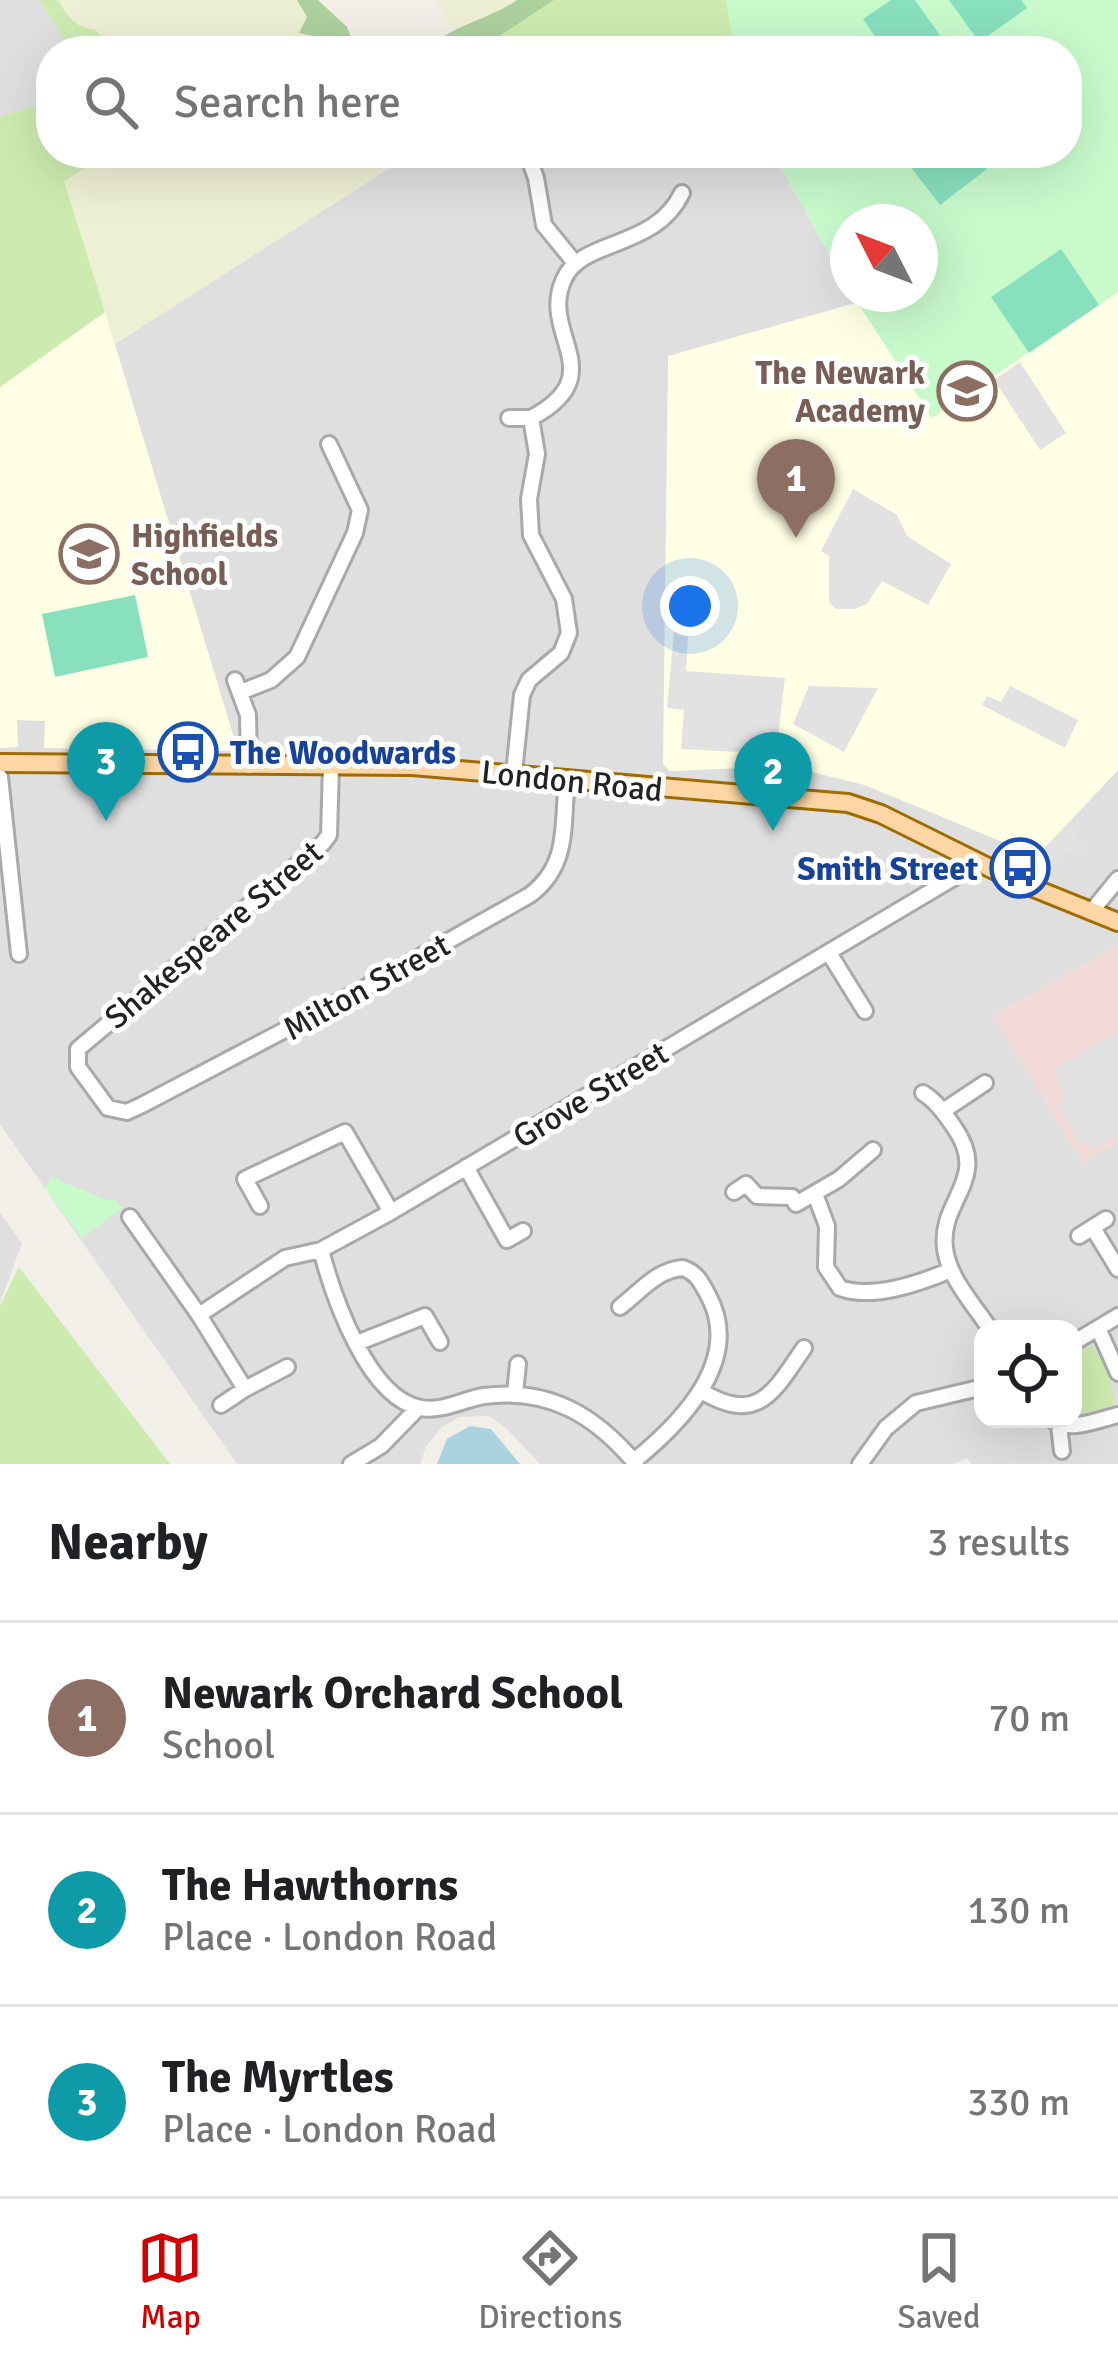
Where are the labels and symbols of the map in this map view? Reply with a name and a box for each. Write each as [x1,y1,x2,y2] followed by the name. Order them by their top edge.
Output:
[830,204,938,312] north arrow
[755,353,926,432] place label: The Newark Academy
[936,360,998,422] school or university icon: The Newark Academy
[757,439,835,538] pin: 1
[131,516,278,595] place label: Highfields School
[58,523,120,585] school or university icon: Highfields School
[660,576,720,636] your location
[157,721,219,783] bus stop icon: The Woodwards
[67,722,145,821] pin: 3
[734,732,812,831] pin: 2
[230,733,456,774] place label: The Woodwards
[479,752,665,811] street label: London Road
[97,832,331,1038] street label: Shakespeare Street
[989,837,1051,899] bus stop icon: Smith Street
[797,849,978,890] place label: Smith Street
[276,925,457,1050] street label: Milton Street
[506,1033,676,1158] street label: Grove Street

